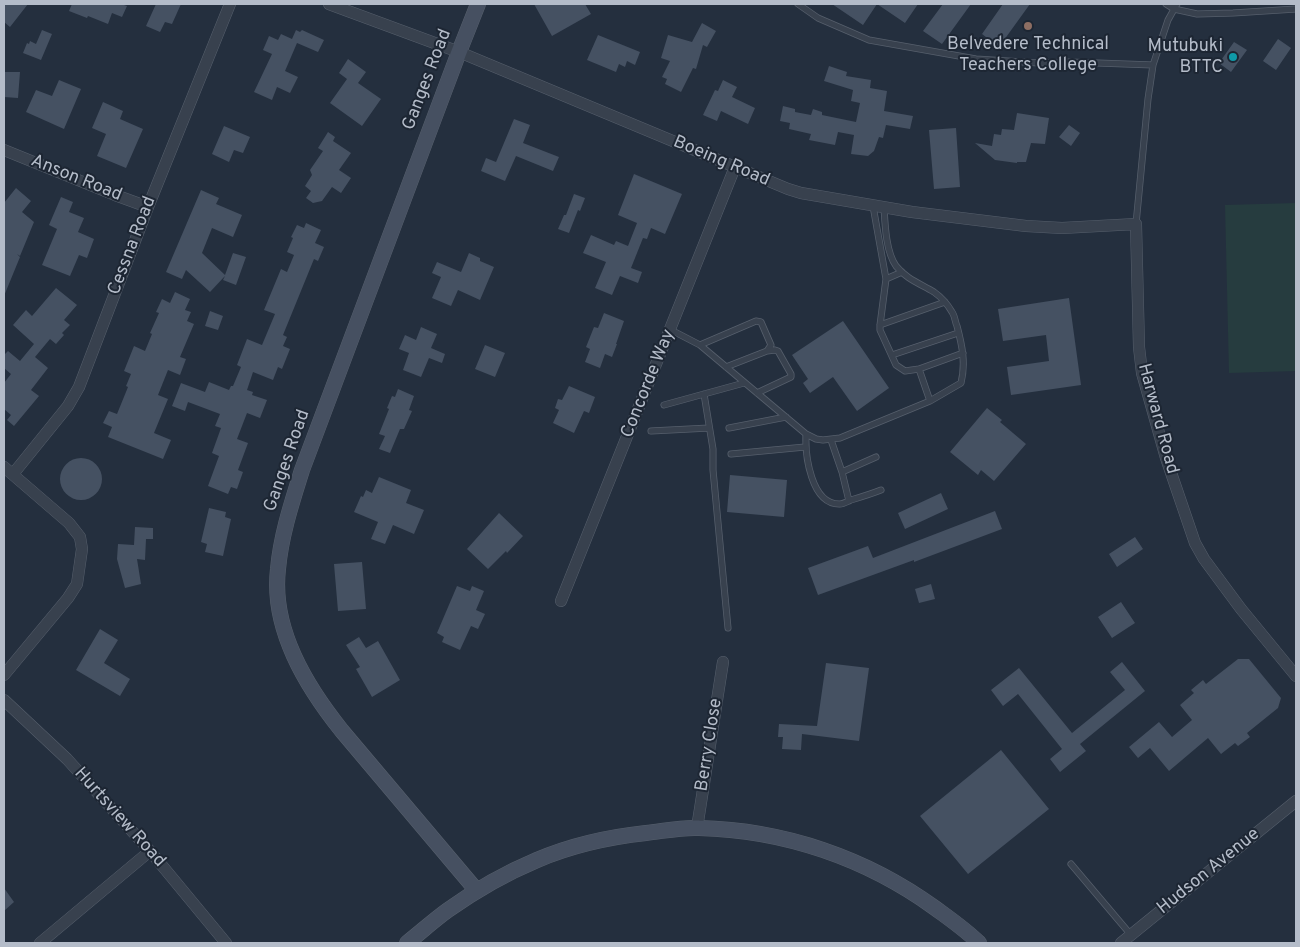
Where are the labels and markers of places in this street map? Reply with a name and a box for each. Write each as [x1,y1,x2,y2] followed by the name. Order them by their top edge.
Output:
[1022,20,1034,32] marker: Belvedere Technical Teachers College
[947,34,1109,76] place label: Belvedere Technical Teachers College
[1148,36,1223,78] place label: Mutubuki BTTC
[1227,51,1239,63] marker: Mutubuki BTTC

